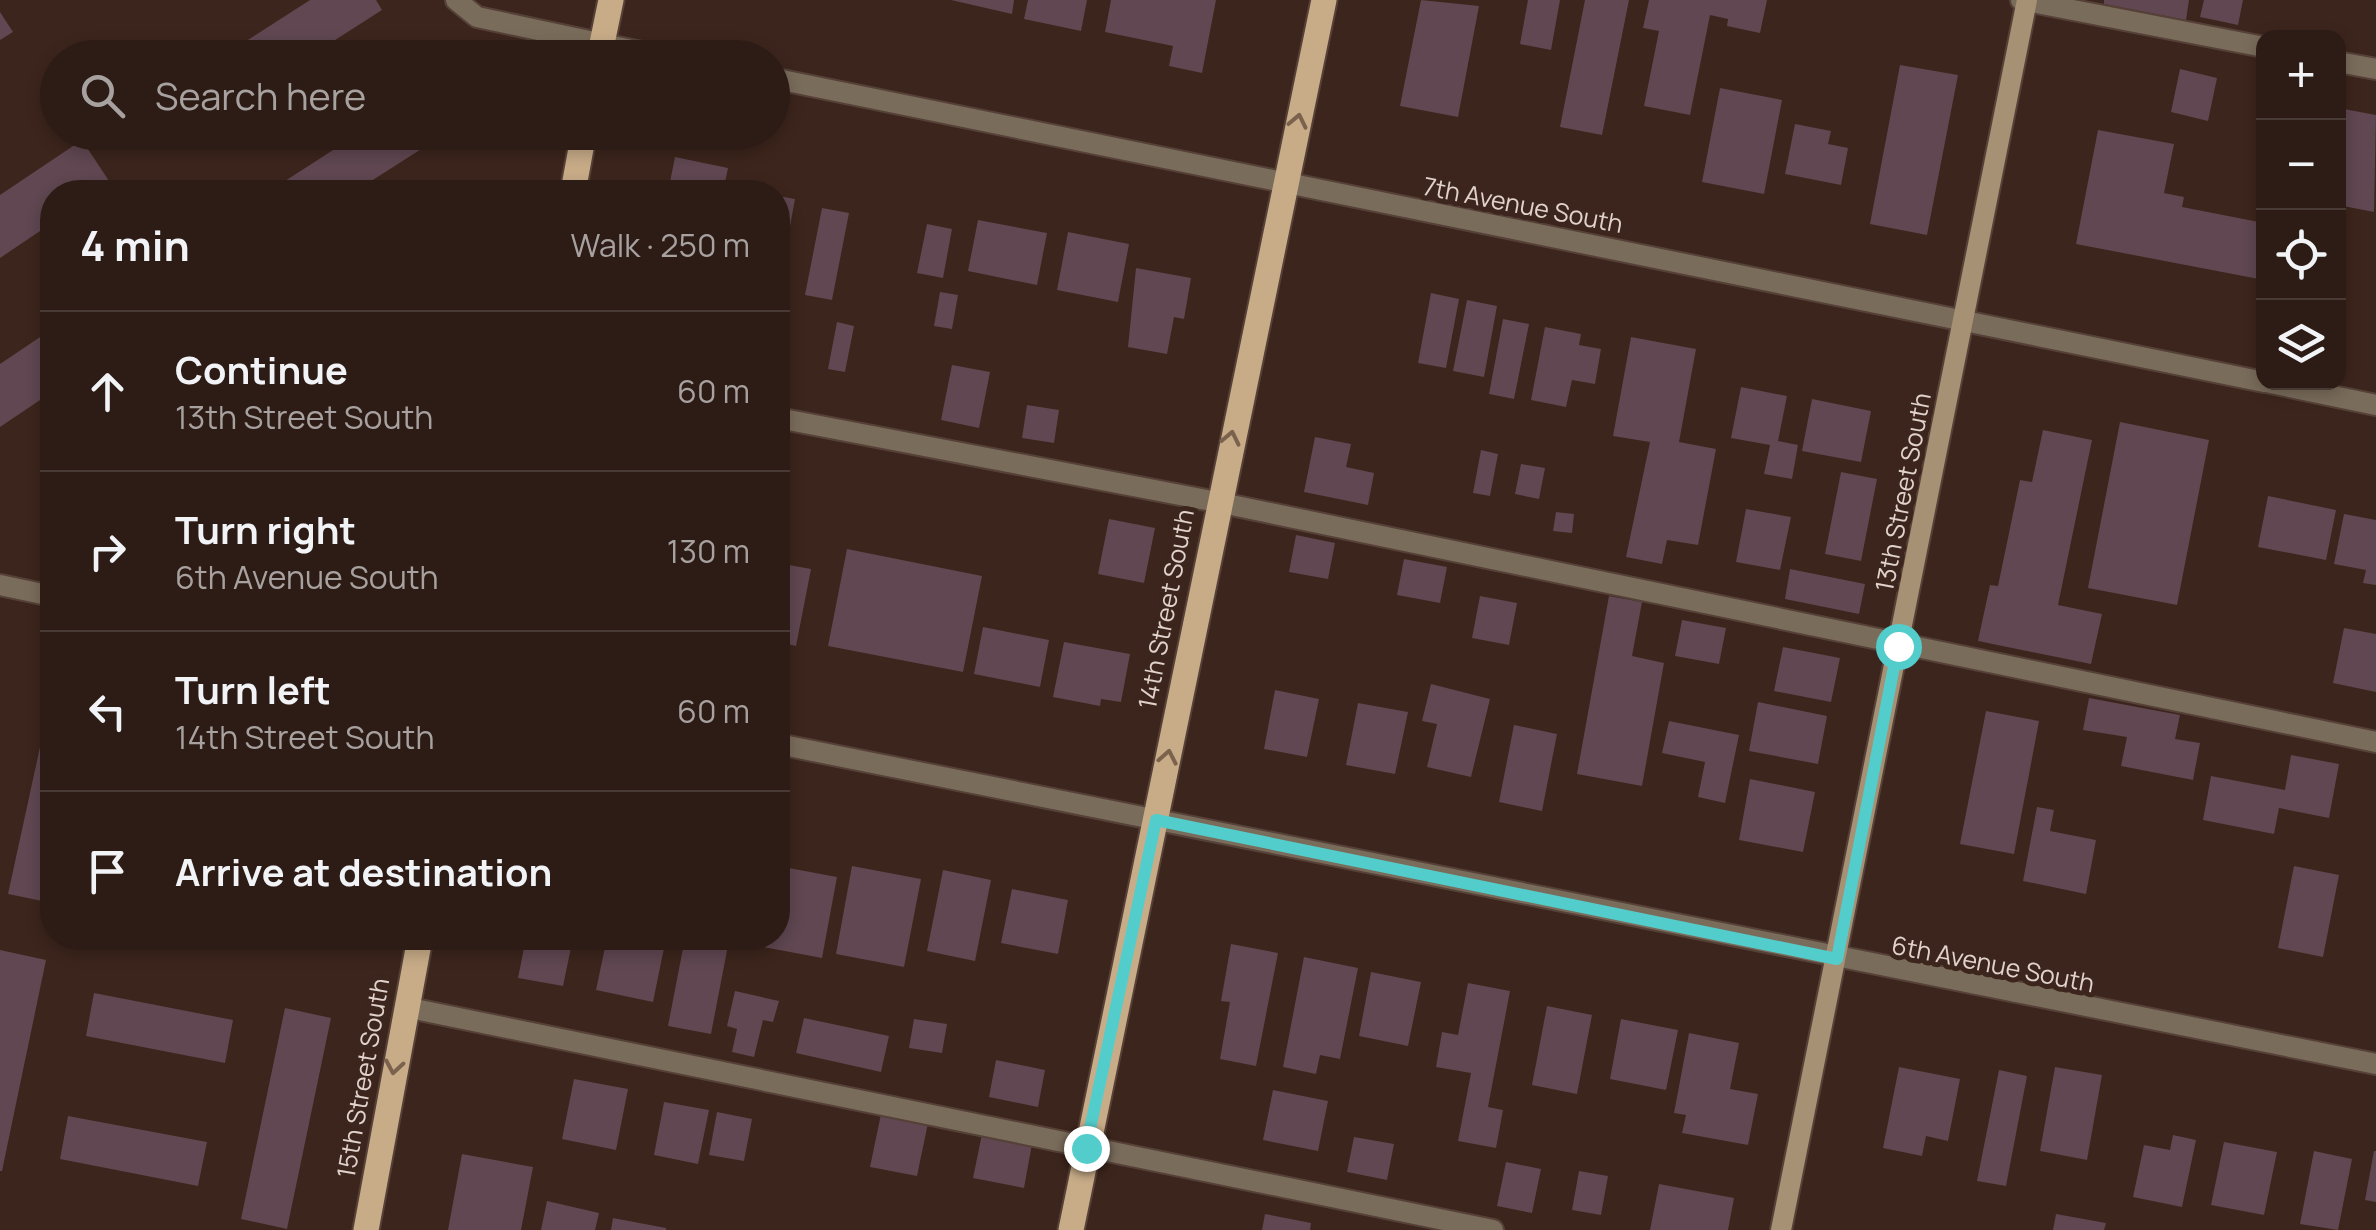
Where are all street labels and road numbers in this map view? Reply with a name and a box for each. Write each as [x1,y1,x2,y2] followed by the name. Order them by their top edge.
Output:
[1420,168,1626,241] street label: 7th Avenue South
[1866,390,1939,594] street label: 13th Street South
[1129,506,1202,712] street label: 14th Street South
[1889,927,2097,1000] street label: 6th Avenue South
[328,975,397,1181] street label: 15th Street South

